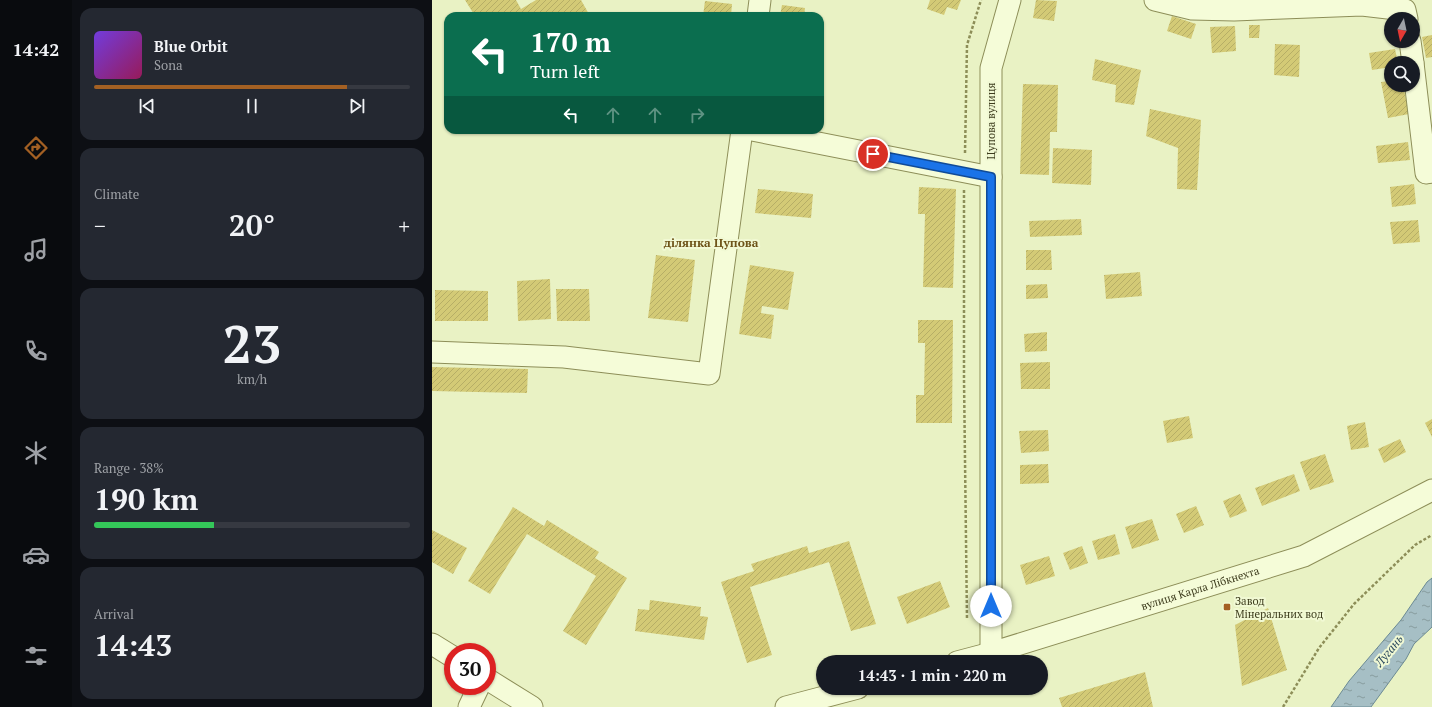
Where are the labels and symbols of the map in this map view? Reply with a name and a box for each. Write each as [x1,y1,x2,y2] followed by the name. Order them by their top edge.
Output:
[1384,12,1420,48] north arrow
[984,82,998,159] street label: Цупова вулиця
[856,137,890,171] pin
[664,235,759,250] district label: ділянка Цупова
[1139,563,1261,613] street label: вулиця Карла Лібкнехта
[970,585,1012,627] position arrow
[1235,594,1323,621] place label: Завод Мінеральних вод
[1222,602,1232,612] marker: Завод Мінеральних вод
[1371,631,1406,670] water label: Лугань
[444,643,496,695] speed limit sign: 30

